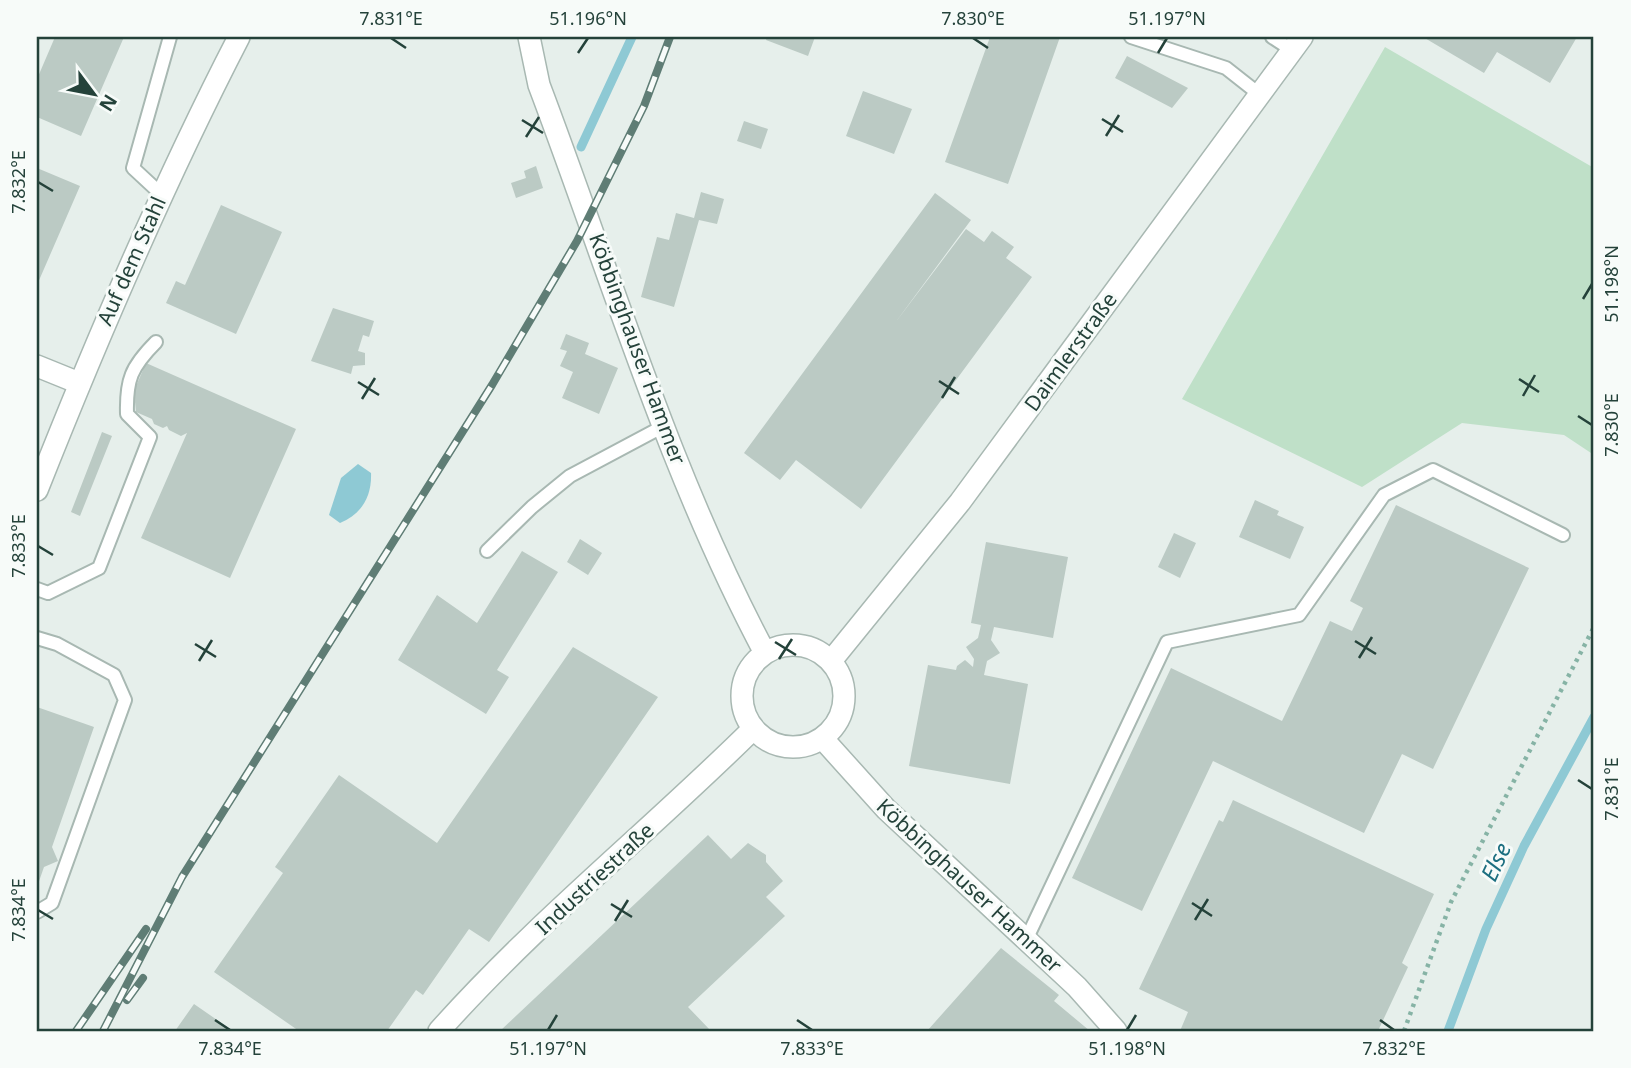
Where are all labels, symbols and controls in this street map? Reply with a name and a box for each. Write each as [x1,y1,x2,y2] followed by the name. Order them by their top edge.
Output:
[359,6,423,30] text: 7.831°E
[549,6,627,30] text: 51.196°N
[941,6,1005,30] text: 7.830°E
[1128,6,1206,30] text: 51.197°N
[60,60,130,130] north arrow
[93,90,124,116] text: N
[6,150,30,214] text: 7.832°E
[90,192,172,329] street label: Auf dem Stahl
[583,229,693,468] street label: Köbbinghauser Hammer
[1599,245,1623,323] text: 51.198°N
[1017,286,1123,417] street label: Daimlerstraße
[1599,393,1623,457] text: 7.830°E
[6,514,30,578] text: 7.833°E
[1599,757,1623,821] text: 7.831°E
[871,792,1069,979] street label: Köbbinghauser Hammer
[529,816,660,940] street label: Industriestraße
[1472,837,1518,886] water label: Else
[6,878,30,942] text: 7.834°E
[198,1036,262,1060] text: 7.834°E
[509,1036,587,1060] text: 51.197°N
[780,1036,844,1060] text: 7.833°E
[1088,1036,1166,1060] text: 51.198°N
[1362,1036,1426,1060] text: 7.832°E

